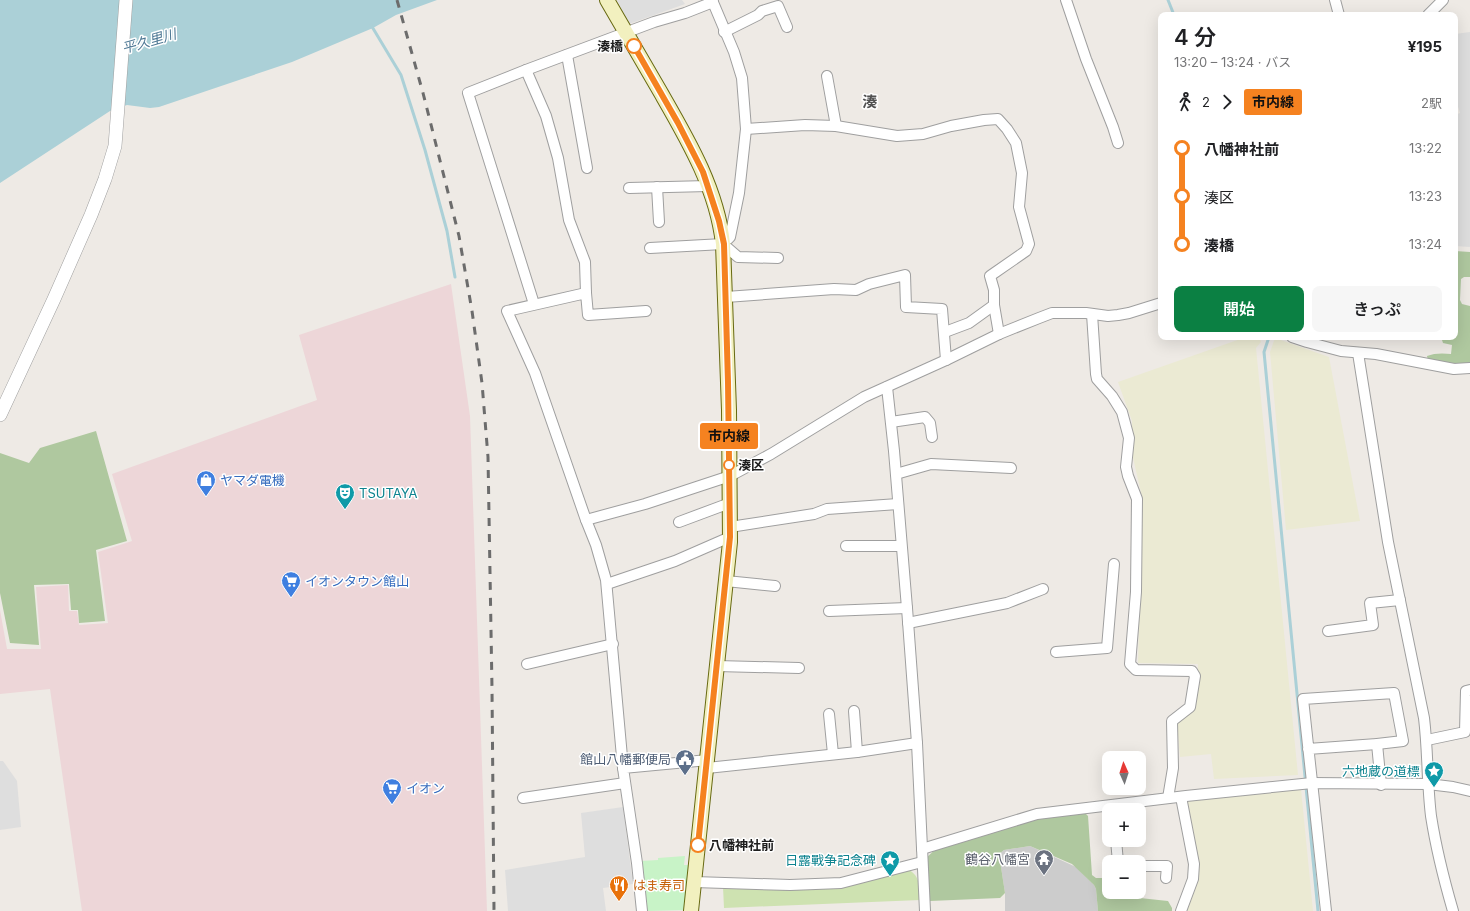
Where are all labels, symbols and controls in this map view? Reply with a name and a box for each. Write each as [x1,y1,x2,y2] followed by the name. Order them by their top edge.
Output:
[120,24,180,56] water label: 平久里川
[1174,24,1216,50] text: 4 分
[1408,37,1442,56] text: ¥195
[597,38,623,54] place label: 湊橋
[626,38,642,54] marker: 湊橋
[1174,54,1291,70] text: 13:20 – 13:24 · バス
[1174,91,1196,113] icon: walk
[1216,91,1238,113] icon: forward
[862,92,878,111] district label: 湊
[1252,93,1294,110] text: 市内線
[1202,94,1210,110] text: 2
[1421,95,1442,111] text: 2駅
[1204,140,1279,159] text: 八幡神社前
[1409,140,1442,156] text: 13:22
[1204,188,1234,207] text: 湊区
[1409,188,1442,204] text: 13:23
[1204,236,1234,255] text: 湊橋
[1409,236,1442,252] text: 13:24
[1174,286,1304,332] button: 開始
[1312,286,1442,332] button: きっぷ
[706,423,752,449] line badge: 市内線
[708,427,750,444] text: 市内線
[738,457,764,473] place label: 湊区
[723,459,735,471] marker: 湊区
[195,469,217,497] shop icon: ヤマダ電機
[220,472,285,488] place label: ヤマダ電機
[334,482,356,510] theatre icon: TSUTAYA
[359,485,418,501] place label: TSUTAYA
[280,570,302,598] supermarket icon: イオンタウン館山
[305,573,409,589] place label: イオンタウン館山
[674,748,696,776] public building icon: 館山八幡郵便局
[580,751,671,767] place label: 館山八幡郵便局
[1102,751,1146,795] north arrow
[1102,751,1146,899] map controls
[1423,760,1445,788] place icon: 六地蔵の道標
[1342,763,1420,779] place label: 六地蔵の道標
[381,777,403,805] supermarket icon: イオン
[406,780,445,796] place label: イオン
[1102,803,1146,847] button: +
[690,837,706,853] marker: 八幡神社前
[709,837,774,853] place label: 八幡神社前
[1033,848,1055,876] temple icon: 鶴谷八幡宮
[879,849,901,877] place icon: 日露戰争記念碑
[965,851,1030,867] place label: 鶴谷八幡宮
[785,852,876,868] place label: 日露戰争記念碑
[1102,855,1146,899] button: −
[608,874,630,902] restaurant icon: はま寿司
[633,877,685,893] place label: はま寿司

